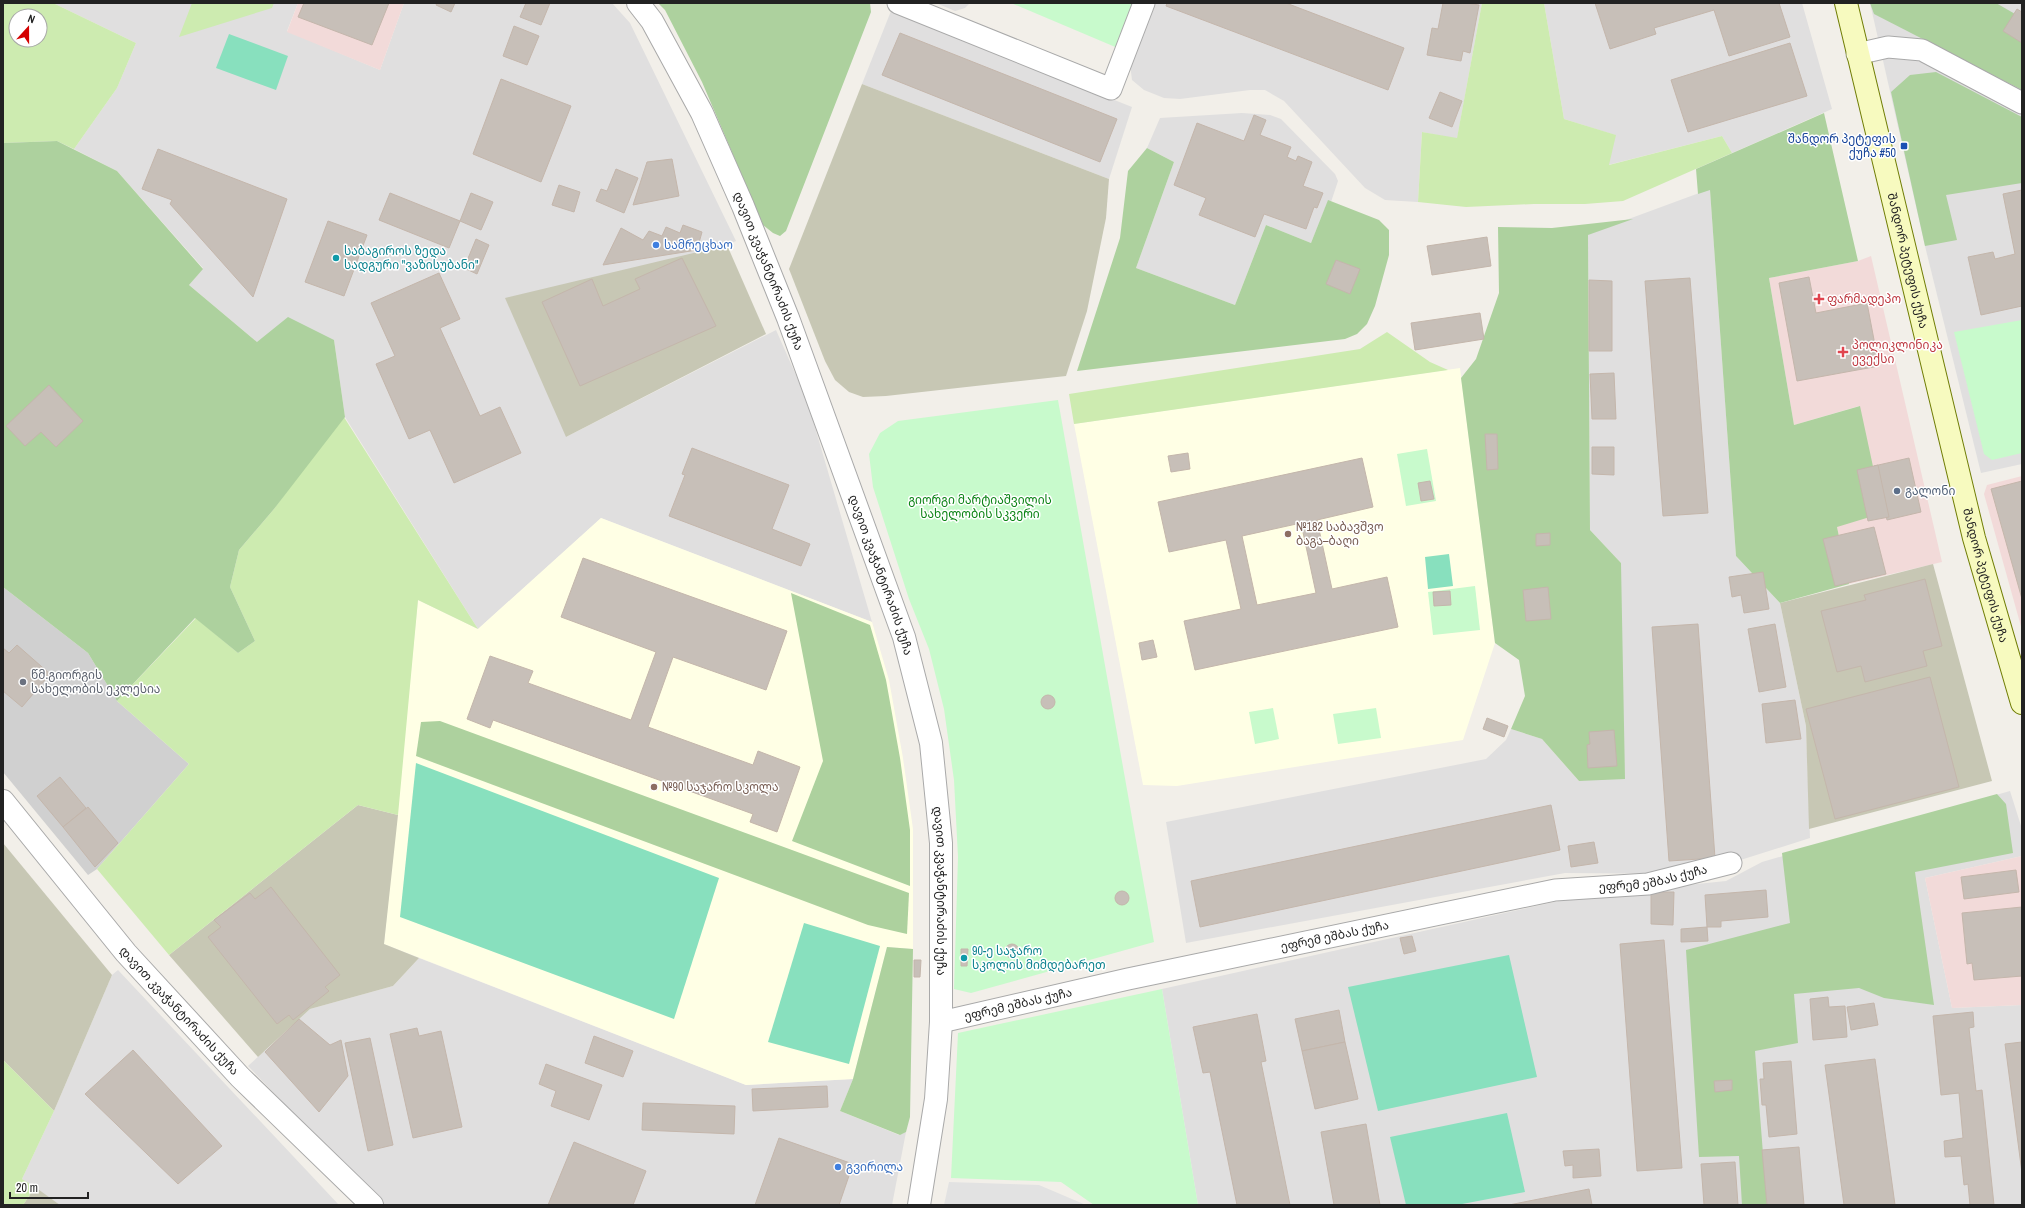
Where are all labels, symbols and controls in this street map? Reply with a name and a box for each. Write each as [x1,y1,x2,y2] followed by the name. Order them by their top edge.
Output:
[8,8,48,48] north arrow
[26,11,37,26] text: N
[1788,131,1896,161] place label: შანდორ პეტეფის ქუჩა #50
[1899,141,1909,151] marker: შანდორ პეტეფის ქუჩა #50
[730,189,807,353] street label: დავით კვაჭანტირაძის ქუჩა
[1884,191,1932,330] street label: შანდორ პეტეფის ქუჩა
[664,237,733,253] place label: სამრეცხაო
[651,240,661,250] marker: სამრეცხაო
[344,243,479,273] place label: საბაგიროს ზედა სადგური "ვაზისუბანი"
[331,253,341,263] marker: საბაგიროს ზედა სადგური "ვაზისუბანი"
[1827,291,1901,307] place label: ფარმადეპო
[1814,294,1824,304] marker: ფარმადეპო
[1852,337,1943,367] place label: პოლიკლინიკა ევექსი
[1837,346,1849,358] marker: პოლიკლინიკა ევექსი
[1905,483,1955,499] place label: გალონი
[1892,486,1902,496] marker: გალონი
[845,492,916,657] street label: დავით კვაჭანტირაძის ქუჩა
[908,492,1052,522] park label: გიორგი მარტიაშვილის სახელობის სკვერი
[1959,506,2012,644] street label: შანდორ პეტეფის ქუჩა
[1296,519,1384,549] place label: №182 საბავშვო ბაგა–ბაღი
[1283,529,1293,539] marker: №182 საბავშვო ბაგა–ბაღი
[31,667,160,697] place label: წმ.გიორგის სახელობის ეკლესია
[18,677,28,687] marker: წმ.გიორგის სახელობის ეკლესია
[662,779,779,795] place label: №90 საჯარო სკოლა
[649,782,659,792] marker: №90 საჯარო სკოლა
[929,806,949,976] street label: დავით კვაჭანტირაძის ქუჩა
[1598,861,1709,895] street label: ეფრემ ეშბას ქუჩა
[1279,917,1390,955] street label: ეფრემ ეშბას ქუჩა
[116,943,242,1079] street label: დავით კვაჭანტირაძის ქუჩა
[972,943,1106,973] place label: 90-ე საჯარო სკოლის მიმდებარეთ
[959,953,969,963] marker: 90-ე საჯარო სკოლის მიმდებარეთ
[962,984,1073,1024] street label: ეფრემ ეშბას ქუჩა
[846,1159,903,1175] place label: გვირილა
[833,1162,843,1172] marker: გვირილა
[10,1174,88,1200] scale bar
[16,1180,38,1196] text: 20 m

